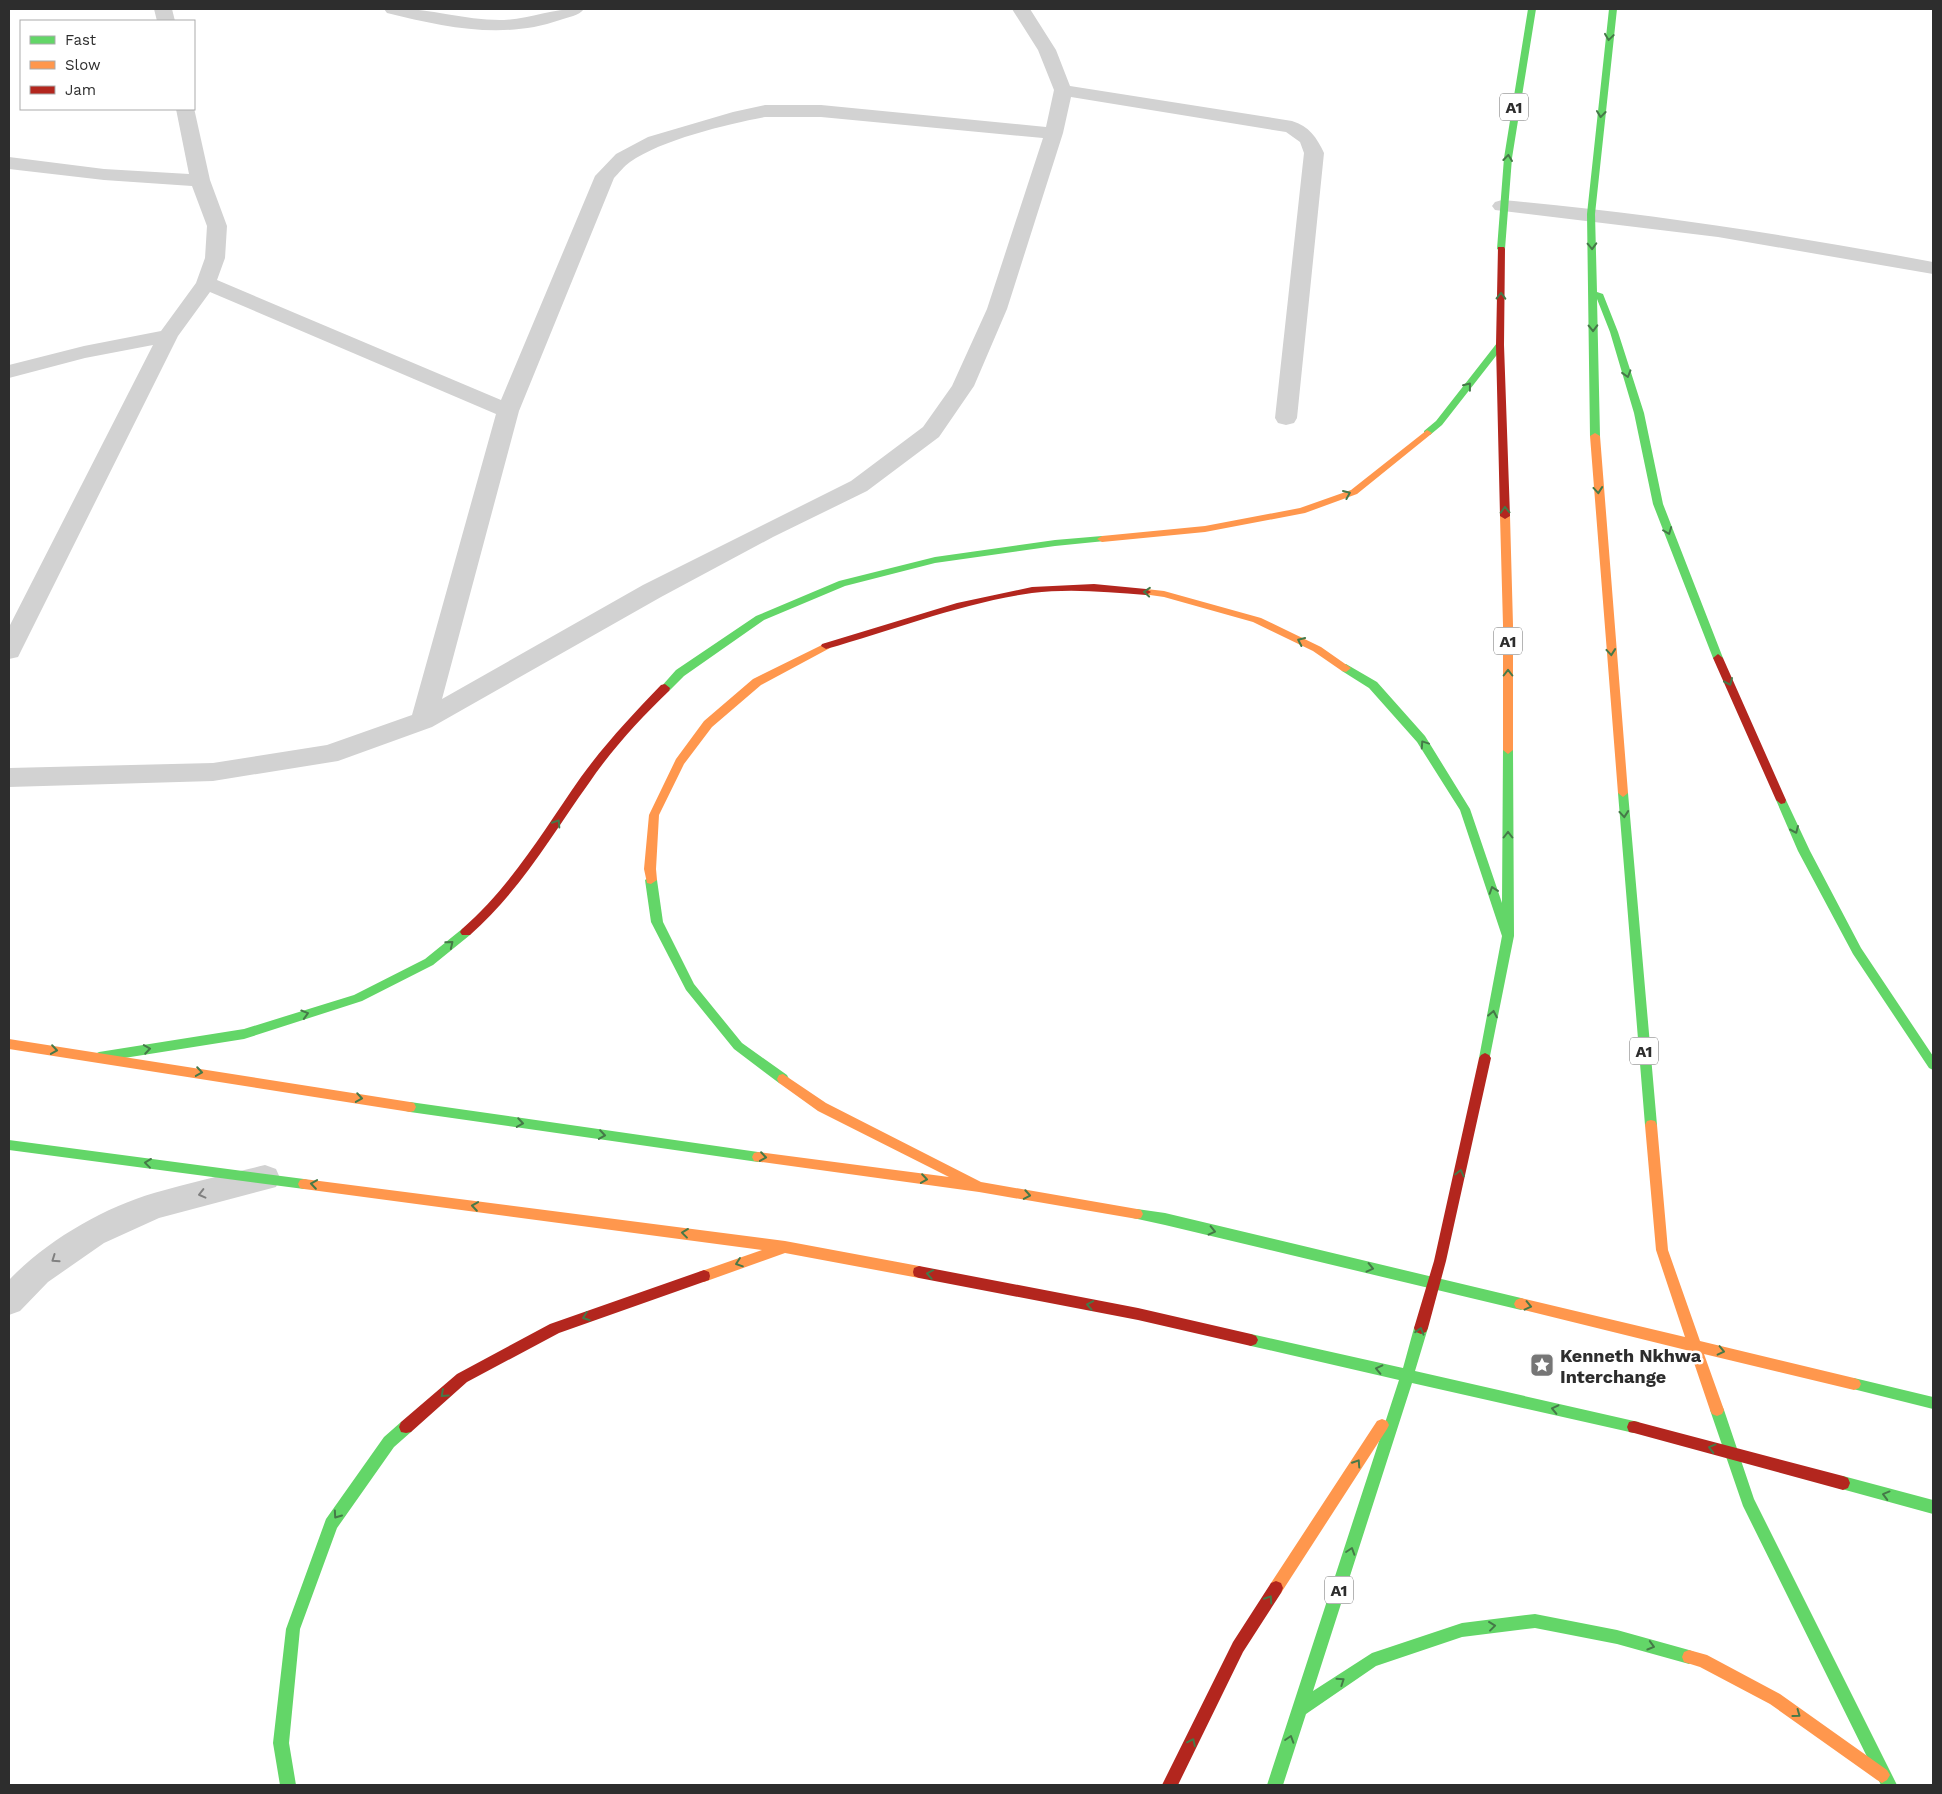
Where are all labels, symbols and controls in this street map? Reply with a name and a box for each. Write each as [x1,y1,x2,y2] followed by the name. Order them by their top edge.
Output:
[20,20,195,110] legend
[65,31,97,49] text: Fast
[1605,33,1615,41] one-way arrow
[65,56,101,74] text: Slow
[65,81,96,99] text: Jam
[1500,94,1528,120] road number: A1
[1596,110,1607,118] one-way arrow
[1502,154,1513,162] one-way arrow
[1587,243,1597,251] one-way arrow
[1496,292,1506,300] one-way arrow
[1588,324,1598,332] one-way arrow
[1621,370,1631,378] one-way arrow
[1462,383,1471,392] one-way arrow
[1592,486,1603,494] one-way arrow
[1342,489,1351,500] one-way arrow
[1500,506,1510,514] one-way arrow
[1662,526,1672,535] one-way arrow
[1143,587,1151,598] one-way arrow
[1494,627,1522,654] road number: A1
[1297,637,1306,647] one-way arrow
[1605,648,1616,656] one-way arrow
[1503,668,1513,676] one-way arrow
[1722,677,1733,686] one-way arrow
[1421,740,1430,750] one-way arrow
[1619,810,1630,818] one-way arrow
[550,819,560,828] one-way arrow
[1788,825,1799,834] one-way arrow
[1503,831,1513,838] one-way arrow
[1488,886,1498,895] one-way arrow
[444,942,453,950] one-way arrow
[300,1010,309,1020] one-way arrow
[1488,1010,1498,1018] one-way arrow
[1630,1038,1658,1064] road number: A1
[50,1044,58,1055] one-way arrow
[143,1044,151,1055] one-way arrow
[194,1067,203,1077] one-way arrow
[355,1092,363,1102] one-way arrow
[515,1118,524,1128] one-way arrow
[599,1129,607,1140] one-way arrow
[760,1151,768,1162] one-way arrow
[144,1158,152,1169] one-way arrow
[1454,1169,1465,1178] one-way arrow
[921,1173,929,1184] one-way arrow
[310,1179,318,1190] one-way arrow
[198,1188,207,1199] one-way arrow
[1022,1190,1031,1200] one-way arrow
[471,1201,479,1211] one-way arrow
[1208,1225,1217,1236] one-way arrow
[680,1228,688,1239] one-way arrow
[51,1253,61,1262] one-way arrow
[735,1257,744,1267] one-way arrow
[1366,1262,1375,1273] one-way arrow
[926,1270,935,1280] one-way arrow
[1085,1300,1094,1310] one-way arrow
[1524,1300,1533,1311] one-way arrow
[582,1311,591,1321] one-way arrow
[1415,1327,1425,1335] one-way arrow
[1560,1345,1702,1387] place label: Kenneth Nkhwa Interchange
[1716,1345,1725,1356] one-way arrow
[1529,1352,1555,1378] place icon: Kenneth Nkhwa Interchange
[1375,1364,1384,1375] one-way arrow
[441,1388,450,1397] one-way arrow
[1550,1404,1559,1415] one-way arrow
[1709,1444,1717,1454] one-way arrow
[1351,1459,1361,1468] one-way arrow
[1883,1490,1891,1500] one-way arrow
[334,1509,343,1519] one-way arrow
[1345,1547,1355,1556] one-way arrow
[1325,1576,1353,1604] road number: A1
[1263,1596,1273,1605] one-way arrow
[1488,1621,1496,1632] one-way arrow
[1647,1640,1656,1651] one-way arrow
[1336,1678,1345,1688] one-way arrow
[1791,1709,1800,1717] one-way arrow
[1285,1735,1295,1744] one-way arrow
[1186,1738,1196,1747] one-way arrow

